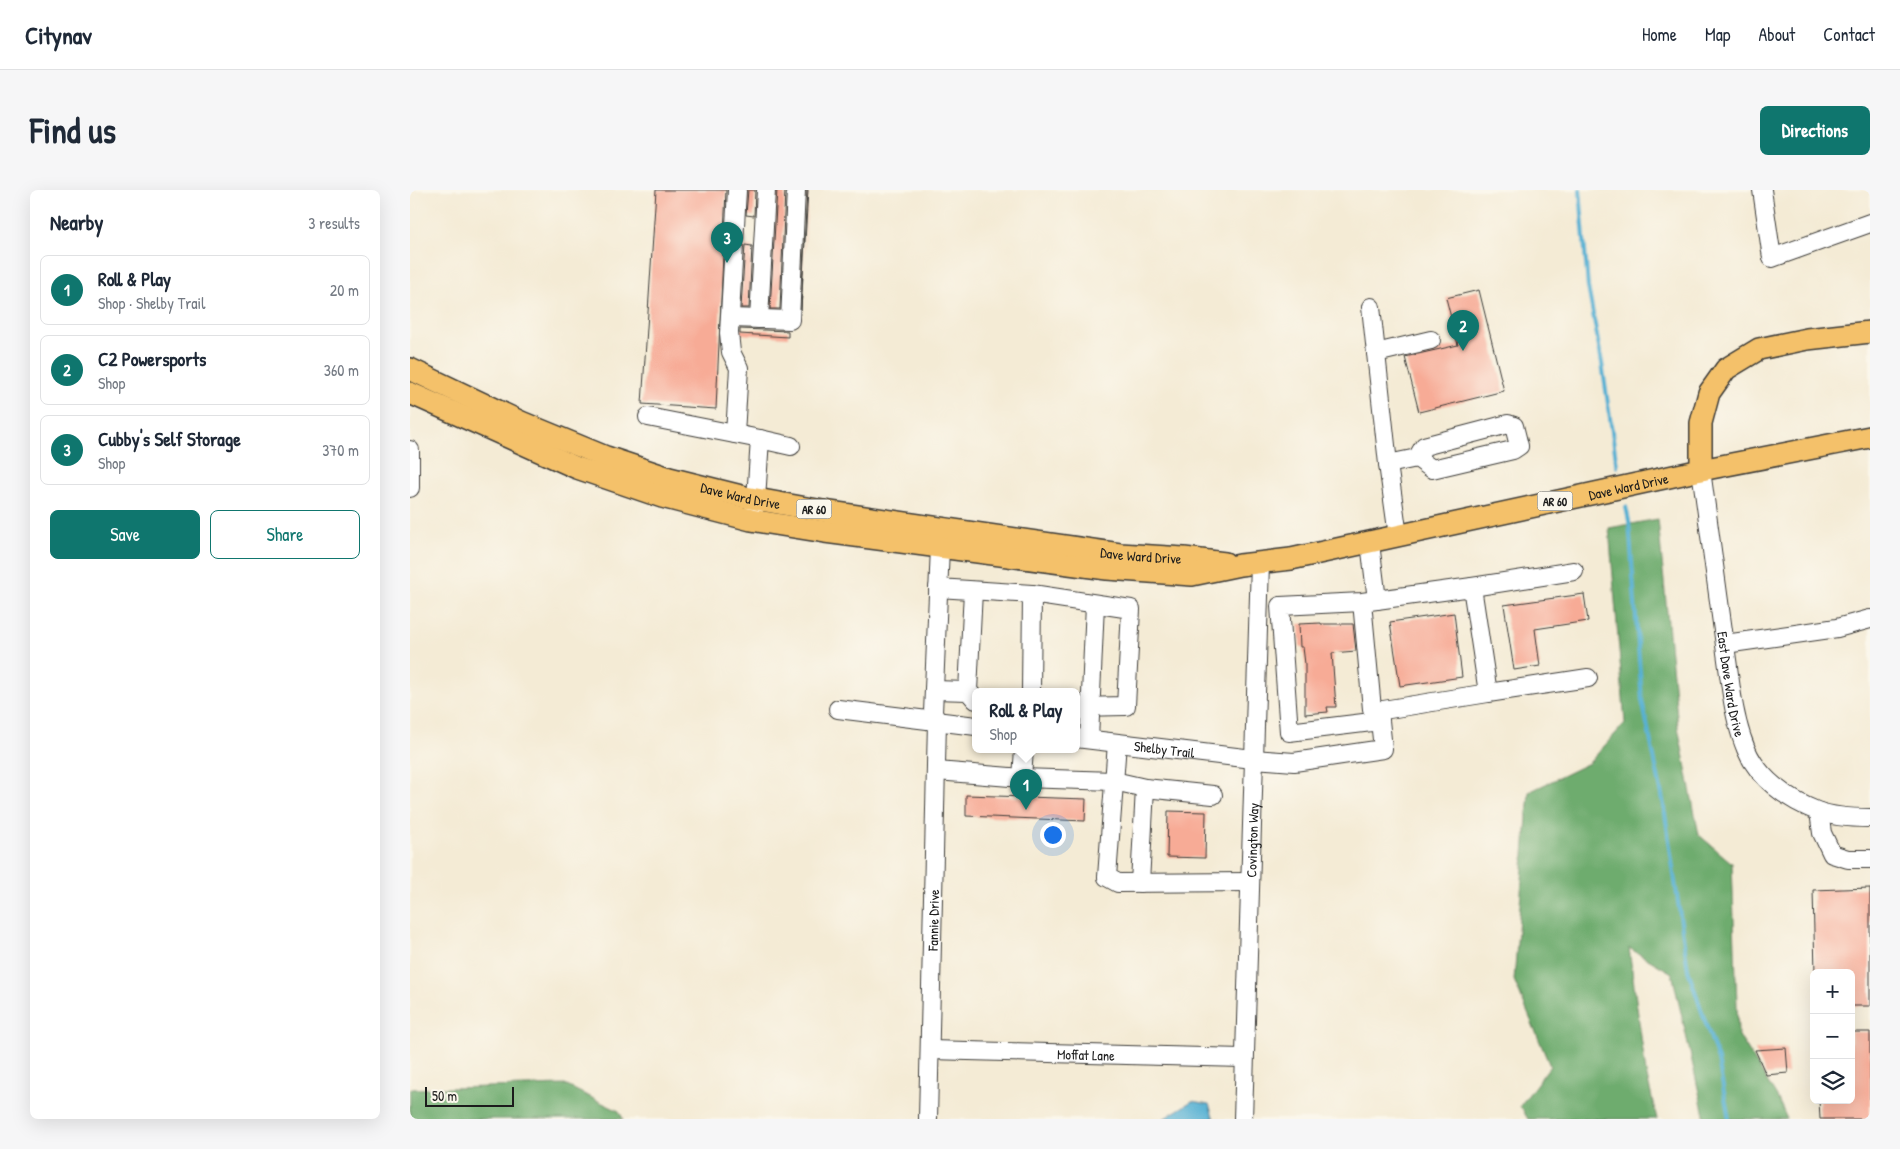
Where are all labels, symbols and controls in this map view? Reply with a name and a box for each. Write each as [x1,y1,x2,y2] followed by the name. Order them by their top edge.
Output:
[25,19,92,51] text: Citynav
[1642,22,1677,47] text: Home
[1705,22,1730,47] text: Map
[1758,22,1795,47] text: About
[1823,22,1875,47] text: Contact
[1760,106,1870,155] button: Directions
[30,107,116,154] text: Find us
[50,208,103,237] text: Nearby
[308,212,360,234] text: 3 results
[711,222,743,263] pin: 3
[98,266,171,292] text: Roll & Play
[64,279,70,301] text: 1
[330,279,359,301] text: 20 m
[98,292,205,314] text: Shop · Shelby Trail
[1447,310,1479,351] pin: 2
[98,346,206,372] text: C2 Powersports
[63,359,71,381] text: 2
[324,359,359,381] text: 360 m
[98,372,125,394] text: Shop
[98,426,241,452] text: Cubby's Self Storage
[63,439,71,461] text: 3
[322,439,359,461] text: 370 m
[98,452,125,474] text: Shop
[1587,468,1670,504] street label: Dave Ward Drive
[699,477,782,513] street label: Dave Ward Drive
[1538,492,1572,511] road number: AR 60
[796,500,832,518] road number: AR 60
[50,510,200,559] button: Save
[210,510,360,559] button: Share
[1099,542,1182,567] street label: Dave Ward Drive
[1714,630,1750,739] street label: East Dave Ward Drive
[972,688,1080,753] popup
[990,697,1062,723] text: Roll & Play
[990,723,1017,745] text: Shop
[1133,735,1196,762] street label: Shelby Trail
[1010,769,1042,810] pin: 1
[1241,802,1263,878] street label: Covington Way
[1040,822,1066,848] your location
[922,889,943,952] street label: Fannie Drive
[1810,969,1855,1104] map controls
[1810,969,1855,1014] button: +
[1810,1014,1855,1059] button: −
[1057,1044,1115,1064] street label: Moffat Lane
[1810,1059,1855,1104] button: layers
[425,1084,514,1107] scale bar
[432,1086,457,1105] text: 50 m

